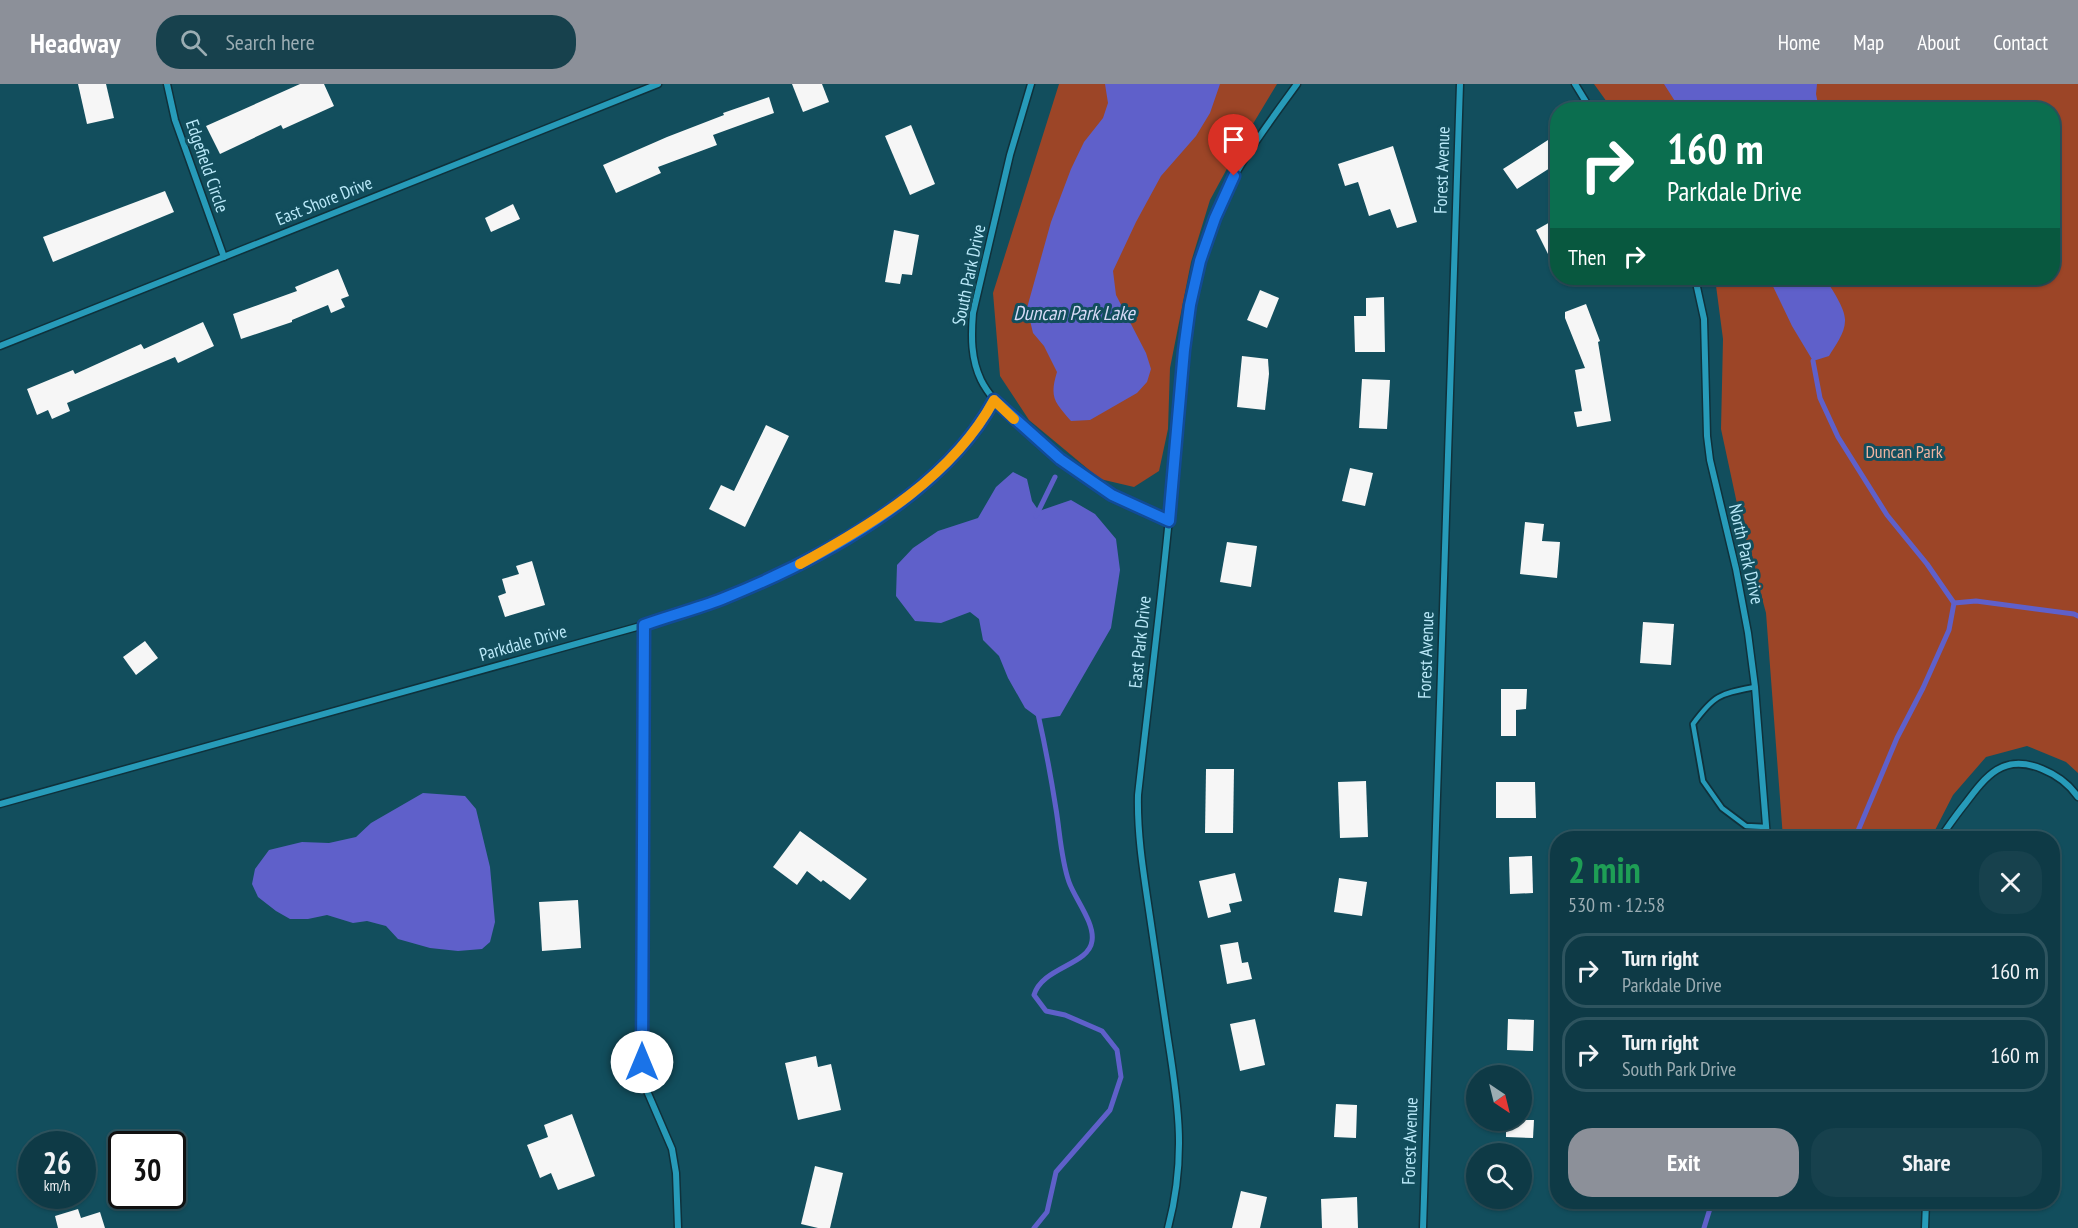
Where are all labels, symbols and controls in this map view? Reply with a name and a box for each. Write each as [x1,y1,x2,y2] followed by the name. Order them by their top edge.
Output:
[156,15,576,69] search box
[30,24,120,61] text: Headway
[177,26,210,59] icon: search
[225,28,315,56] text: Search here
[1778,29,1820,56] text: Home
[1853,29,1884,56] text: Map
[1917,29,1960,56] text: About
[1993,29,2048,56] text: Contact
[1208,114,1259,176] pin
[181,116,234,215] street label: Edgefield Circle
[1667,121,1764,176] text: 160 m
[1217,123,1250,156] icon: arrive
[1428,126,1455,214] street label: Forest Avenue
[1568,126,1646,204] icon: right
[272,171,375,230] street label: East Shore Drive
[1667,174,1802,208] text: Parkdale Drive
[947,222,990,328] street label: South Park Drive
[1618,240,1651,273] icon: right
[1568,243,1606,271] text: Then
[1013,300,1136,326] water label: Duncan Park Lake
[1865,440,1943,463] park label: Duncan Park
[1724,501,1769,606] street label: North Park Drive
[1123,595,1156,689] street label: East Park Drive
[1412,611,1439,699] street label: Forest Avenue
[476,619,569,666] street label: Parkdale Drive
[1568,846,1641,893] text: 2 min
[1979,851,2042,914] button: close
[1568,892,1665,918] text: 530 m · 12:58
[1622,944,1699,972] text: Turn right
[1571,954,1604,987] icon: right
[1990,957,2039,985] text: 160 m
[1622,972,1722,998] text: Parkdale Drive
[1622,1028,1699,1056] text: Turn right
[610,1030,674,1094] position arrow
[1571,1038,1604,1071] icon: right
[1990,1041,2039,1069] text: 160 m
[1622,1056,1736,1082] text: South Park Drive
[1466,1065,1532,1131] north arrow
[1466,1065,1532,1209] map controls
[1396,1097,1423,1185] street label: Forest Avenue
[1568,1128,1799,1197] button: Exit
[1811,1128,2042,1197] button: Share
[108,1131,186,1209] speed limit sign: 30
[43,1143,71,1182] text: 26
[1466,1143,1532,1209] button: search
[44,1176,70,1195] text: km/h

